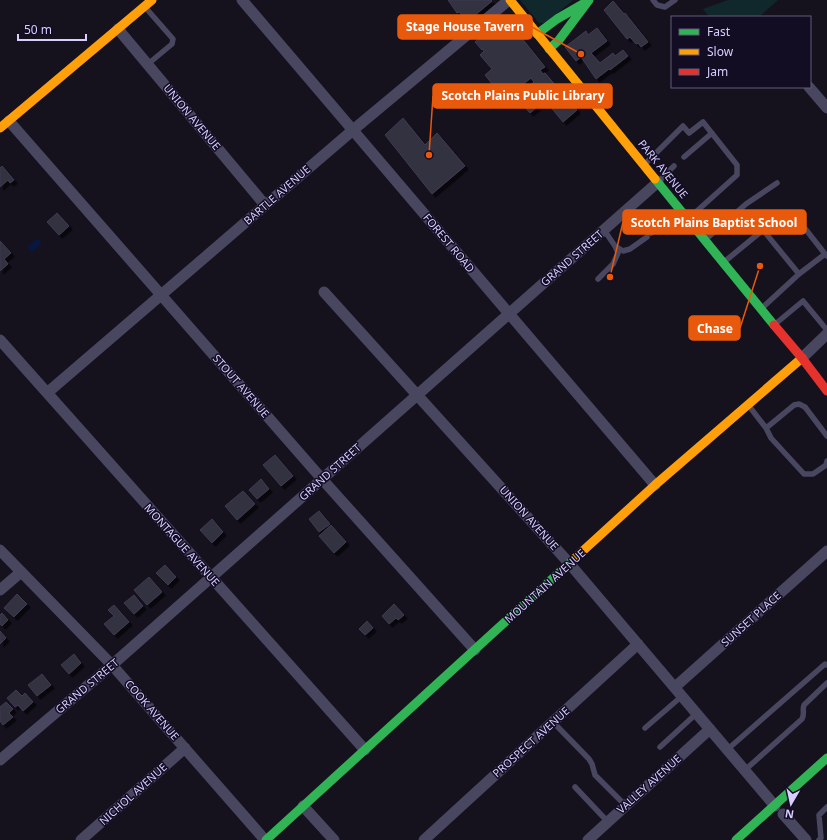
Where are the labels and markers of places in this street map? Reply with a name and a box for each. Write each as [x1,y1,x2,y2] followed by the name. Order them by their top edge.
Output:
[398,15,532,39] callout: Stage House Tavern
[433,84,612,108] callout: Scotch Plains Public Library
[623,210,806,234] callout: Scotch Plains Baptist School
[689,316,740,340] callout: Chase

